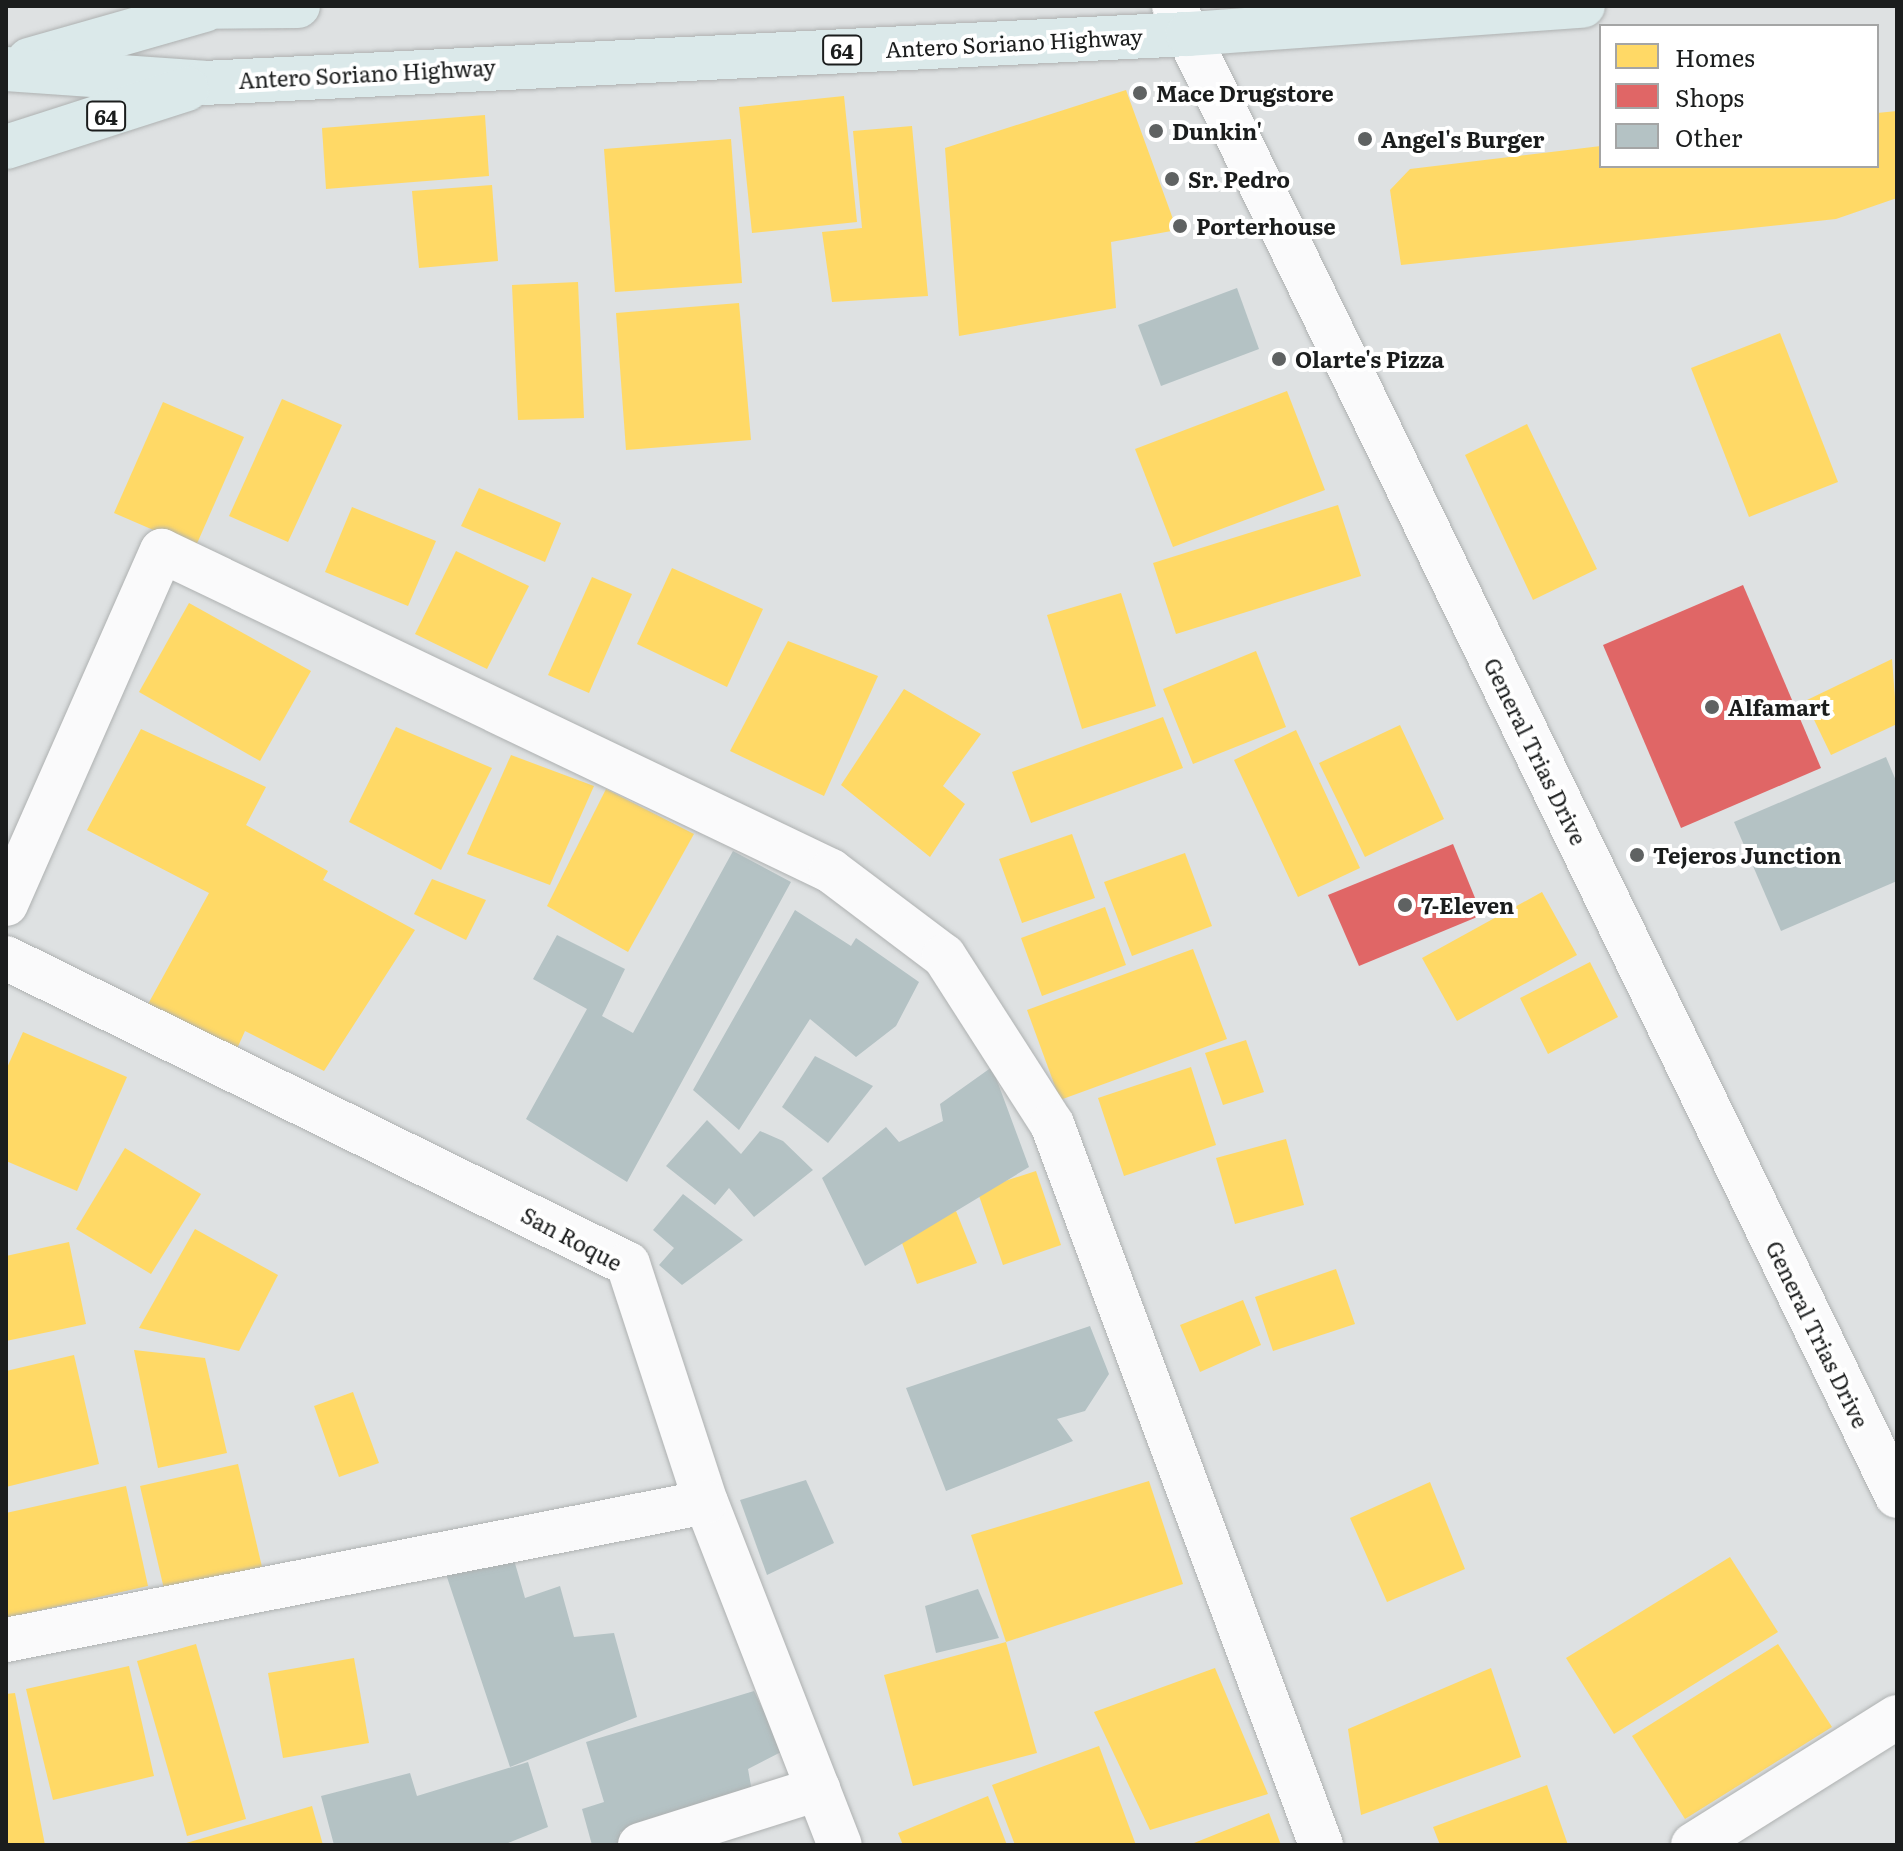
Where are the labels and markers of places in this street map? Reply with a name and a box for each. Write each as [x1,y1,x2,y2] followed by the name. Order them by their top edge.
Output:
[1156,80,1334,106] place label: Mace Drugstore
[1131,84,1149,102] marker: Mace Drugstore
[1172,118,1262,144] place label: Dunkin'
[1147,122,1165,140] marker: Dunkin'
[1381,126,1544,152] place label: Angel's Burger
[1356,130,1374,148] marker: Angel's Burger
[1188,166,1290,192] place label: Sr. Pedro
[1163,170,1181,188] marker: Sr. Pedro
[1196,213,1336,239] place label: Porterhouse
[1171,217,1189,235] marker: Porterhouse
[1295,346,1444,372] place label: Olarte's Pizza
[1270,350,1288,368] marker: Olarte's Pizza
[1728,694,1830,720] place label: Alfamart
[1703,698,1721,716] marker: Alfamart
[1653,842,1841,868] place label: Tejeros Junction
[1628,846,1646,864] marker: Tejeros Junction
[1421,892,1514,918] place label: 7-Eleven
[1396,896,1414,914] marker: 7-Eleven

